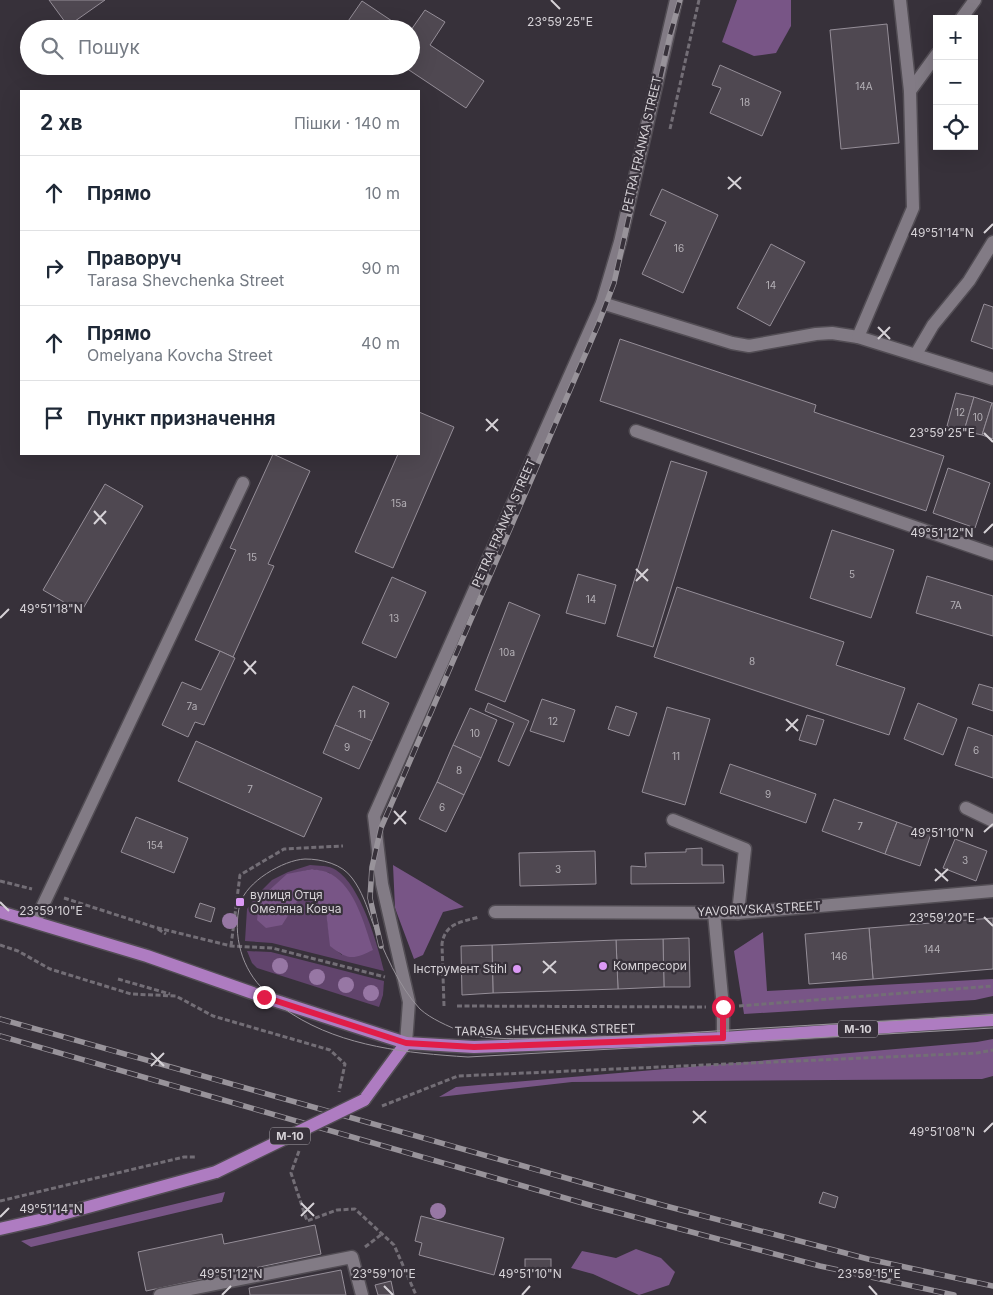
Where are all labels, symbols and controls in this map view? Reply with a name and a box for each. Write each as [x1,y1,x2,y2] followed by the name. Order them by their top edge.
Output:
[527,14,593,29] text: 23°59'25"E
[933,15,978,150] map controls
[933,15,978,60] button: +
[20,20,420,75] search box
[38,34,66,62] icon: search
[78,36,140,59] text: Пошук
[933,60,978,105] button: −
[619,74,665,213] street label: PETRA FRANKA STREET
[855,80,873,92] house number: 14А
[740,96,750,108] house number: 18
[933,105,978,150] button: locate
[40,110,83,135] text: 2 хв
[294,113,400,133] text: Пішки · 140 m
[40,179,68,207] icon: ahead
[87,182,151,205] text: Прямо
[365,183,400,203] text: 10 m
[910,225,974,240] text: 49°51'14"N
[674,242,684,254] house number: 16
[87,247,181,270] text: Праворуч
[40,254,68,282] icon: right
[361,258,400,278] text: 90 m
[87,270,284,290] text: Tarasa Shevchenka Street
[766,279,776,291] house number: 14
[87,322,151,345] text: Прямо
[40,329,68,357] icon: ahead
[361,333,400,353] text: 40 m
[87,345,273,365] text: Omelyana Kovcha Street
[40,404,68,432] icon: arrive
[955,406,965,418] house number: 12
[87,407,275,430] text: Пункт призначення
[973,411,983,423] house number: 10
[909,425,975,440] text: 23°59'25"E
[468,456,539,589] street label: PETRA FRANKA STREET
[391,497,407,509] house number: 15а
[910,525,974,540] text: 49°51'12"N
[247,551,257,563] house number: 15
[849,568,855,580] house number: 5
[586,593,596,605] house number: 14
[950,599,962,611] house number: 7А
[19,601,83,616] text: 49°51'18"N
[389,612,399,624] house number: 13
[499,646,515,658] house number: 10а
[749,655,755,667] house number: 8
[187,700,197,712] house number: 7а
[358,708,366,720] house number: 11
[548,715,558,727] house number: 12
[470,727,480,739] house number: 10
[344,741,350,753] house number: 9
[973,744,979,756] house number: 6
[672,750,680,762] house number: 11
[456,764,462,776] house number: 8
[247,783,253,795] house number: 7
[765,788,771,800] house number: 9
[439,801,445,813] house number: 6
[857,820,863,832] house number: 7
[910,825,974,840] text: 49°51'10"N
[147,839,163,851] house number: 154
[962,854,968,866] house number: 3
[555,863,561,875] house number: 3
[250,887,341,916] place label: вулиця Отця Омеляна Ковча
[234,896,246,908] marker: вулиця Отця Омеляна Ковча
[697,898,821,919] street label: YAVORIVSKA STREET
[19,903,83,918] text: 23°59'10"E
[909,910,975,925] text: 23°59'20"E
[924,943,941,955] house number: 144
[831,950,847,962] house number: 146
[613,958,687,973] place label: Компресори
[597,960,609,972] marker: Компресори
[413,961,507,976] place label: Інструмент Stihl
[511,963,523,975] marker: Інструмент Stihl
[253,986,276,1009] route end
[712,996,735,1019] route start
[454,1020,636,1039] street label: TARASA SHEVCHENKA STREET
[838,1021,878,1038] road number: М-10
[909,1124,975,1139] text: 49°51'08"N
[270,1128,310,1144] road number: М-10
[19,1201,83,1216] text: 49°51'14"N
[199,1266,263,1281] text: 49°51'12"N
[352,1266,416,1281] text: 23°59'10"E
[498,1266,562,1281] text: 49°51'10"N
[837,1266,901,1281] text: 23°59'15"E

